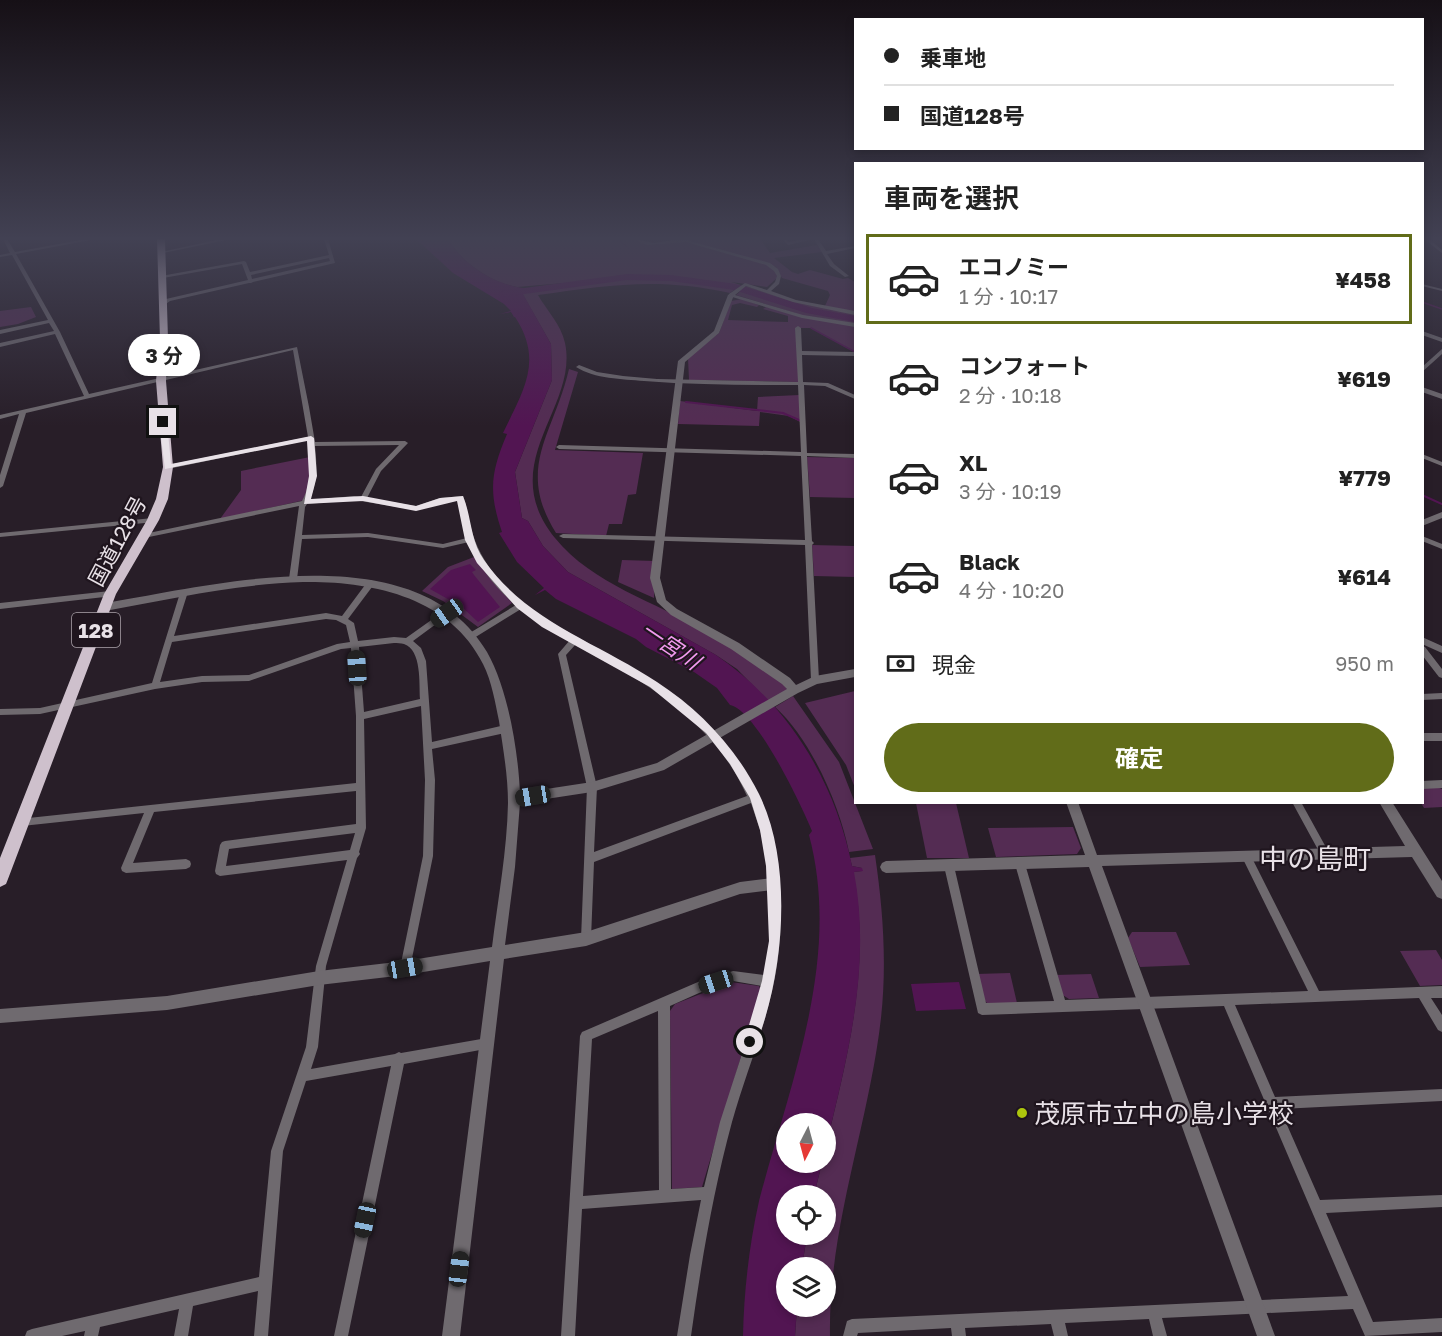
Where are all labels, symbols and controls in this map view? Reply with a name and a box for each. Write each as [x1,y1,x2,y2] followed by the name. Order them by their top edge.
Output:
[920,44,986,71] text: 乗車地
[920,102,1025,129] text: 国道128号
[884,182,1019,214] text: 車両を選択
[887,252,941,306] icon: car
[959,253,1069,280] text: エコノミー
[1335,266,1391,293] text: ¥458
[959,284,1058,308] text: 1 分 · 10:17
[127,335,199,377] callout: 3 分
[145,343,183,367] text: 3 分
[887,351,941,405] icon: car
[959,352,1090,379] text: コンフォート
[1337,365,1391,392] text: ¥619
[959,383,1062,407] text: 2 分 · 10:18
[149,408,176,435] route end
[959,449,987,476] text: XL
[887,450,941,504] icon: car
[1339,464,1391,491] text: ¥779
[959,479,1062,503] text: 3 分 · 10:19
[82,492,152,590] street label: 国道128号
[959,548,1020,575] text: Black
[887,549,941,603] icon: car
[1337,563,1391,590] text: ¥614
[959,578,1064,602] text: 4 分 · 10:20
[427,595,467,631] car
[72,613,120,647] road number: 128
[636,615,708,676] water label: 一宮川
[884,647,917,680] icon: cash
[347,649,367,687] car
[932,651,976,678] text: 現金
[1335,651,1394,675] text: 950 m
[884,723,1394,792] button: 確定
[514,784,552,808] car
[1259,842,1371,875] district label: 中の島町
[386,956,424,980] car
[696,968,736,996] car
[736,1028,763,1055] route start
[1034,1098,1294,1129] place label: 茂原市立中の島小学校
[1015,1106,1029,1120] marker: 茂原市立中の島小学校
[776,1113,836,1173] north arrow
[776,1113,836,1317] map controls
[776,1185,836,1245] button: locate
[352,1201,378,1239] car
[448,1250,470,1288] car
[776,1257,836,1317] button: layers

